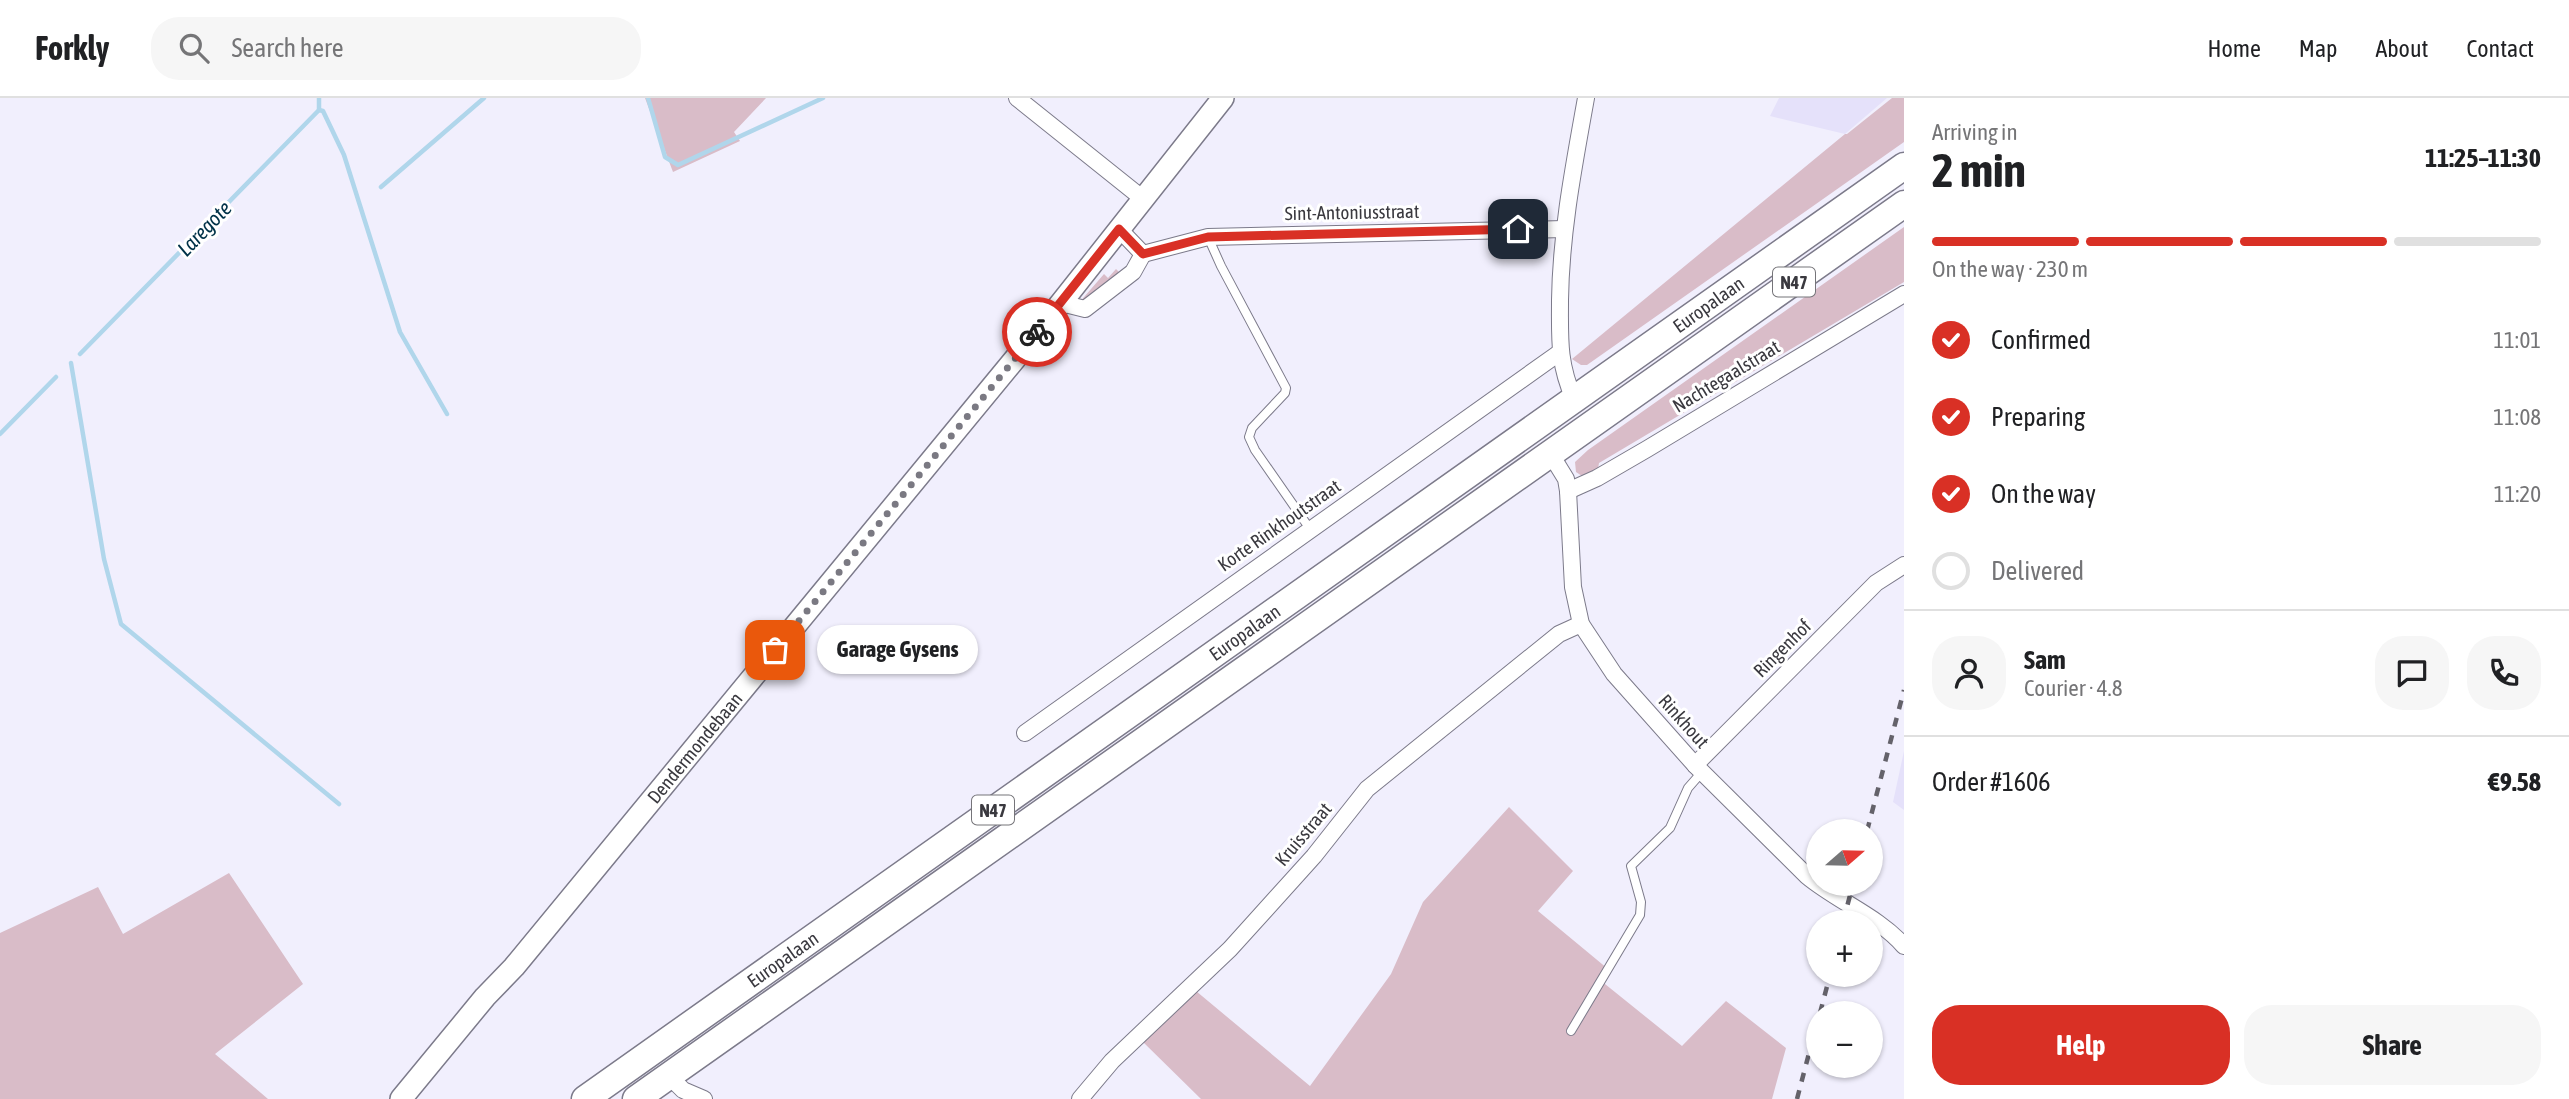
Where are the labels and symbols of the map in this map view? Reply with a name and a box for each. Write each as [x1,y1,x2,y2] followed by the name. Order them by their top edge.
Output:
[172,195,236,261] water label: Laregote
[1488,199,1548,259] pin
[1285,200,1419,224] street label: Sint-Antoniusstraat
[1773,267,1815,296] road number: N47
[1669,272,1748,337] street label: Europalaan
[1002,297,1072,367] courier
[1668,335,1784,417] street label: Nachtegaalstraat
[1213,475,1345,575] street label: Korte Rinkhoutstraat
[1205,600,1284,665] street label: Europalaan
[1749,615,1815,681] street label: Ringenhof
[745,620,805,680] pin
[817,626,978,674] callout: Garage Gysens
[643,688,747,808] street label: Dendermondebaan
[1654,690,1714,752] street label: Rinkhout
[972,796,1014,824] road number: N47
[1270,798,1336,870] street label: Kruisstraat
[1806,819,1883,896] north arrow
[743,927,822,992] street label: Europalaan

